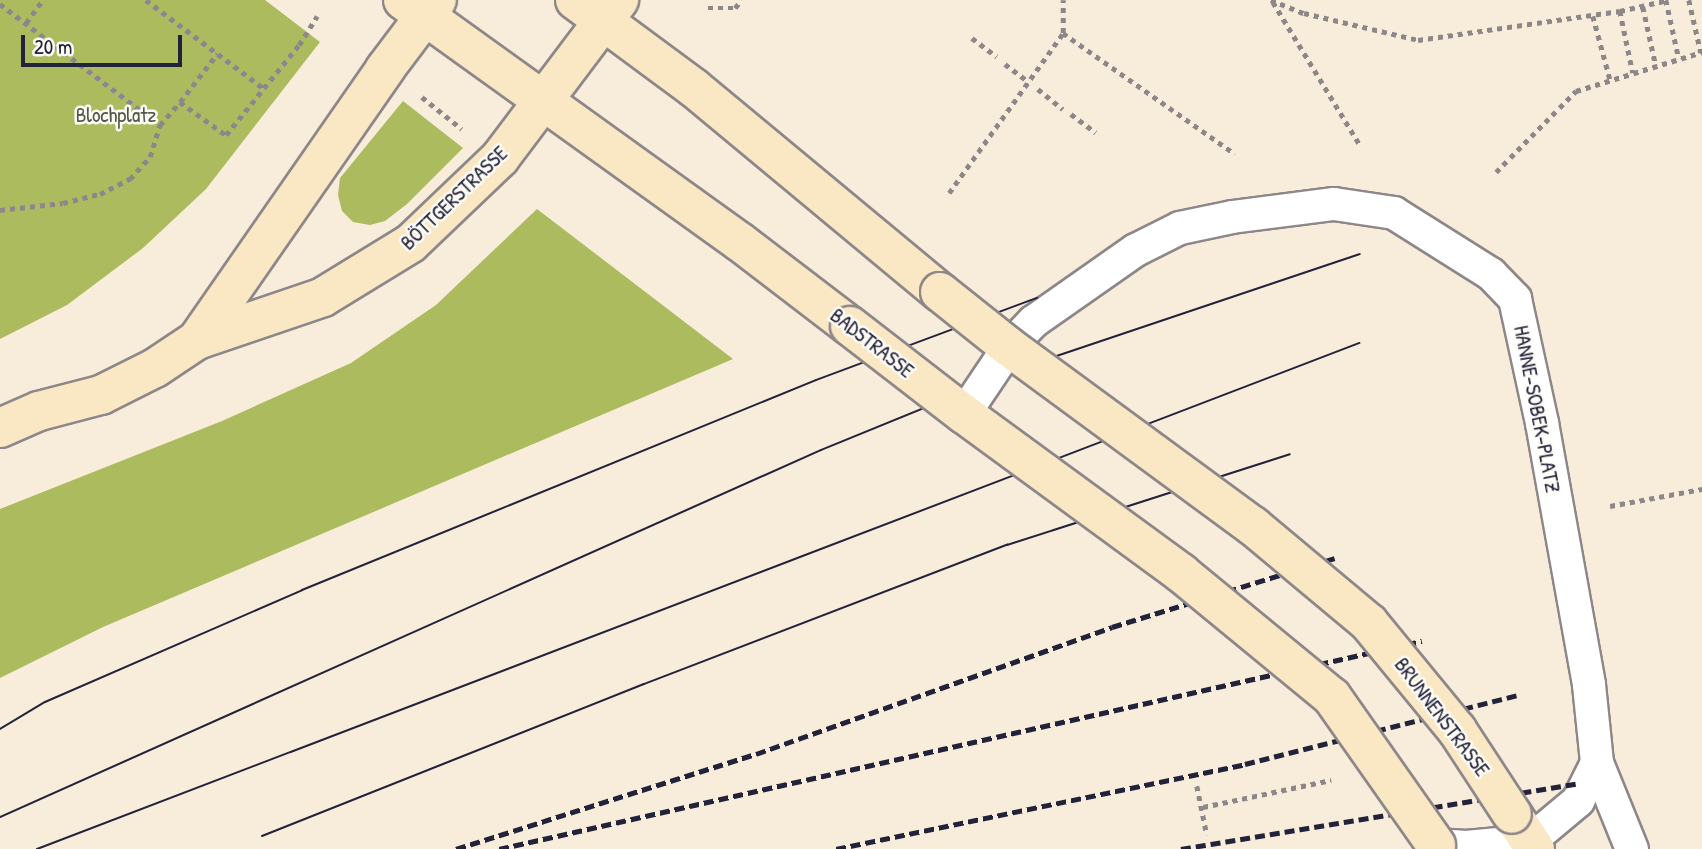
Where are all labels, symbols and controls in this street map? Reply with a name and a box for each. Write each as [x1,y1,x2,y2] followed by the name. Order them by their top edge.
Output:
[24,21,186,65] scale bar
[34,32,72,61] text: 20 m
[76,102,156,128] park label: Blochplatz
[395,141,513,255] street label: BÖTTGERSTRASSE
[825,303,919,383] street label: BADSTRASSE
[1508,323,1566,495] street label: HANNE-SOBEK-PLATZ
[1389,653,1495,781] street label: BRUNNENSTRASSE

